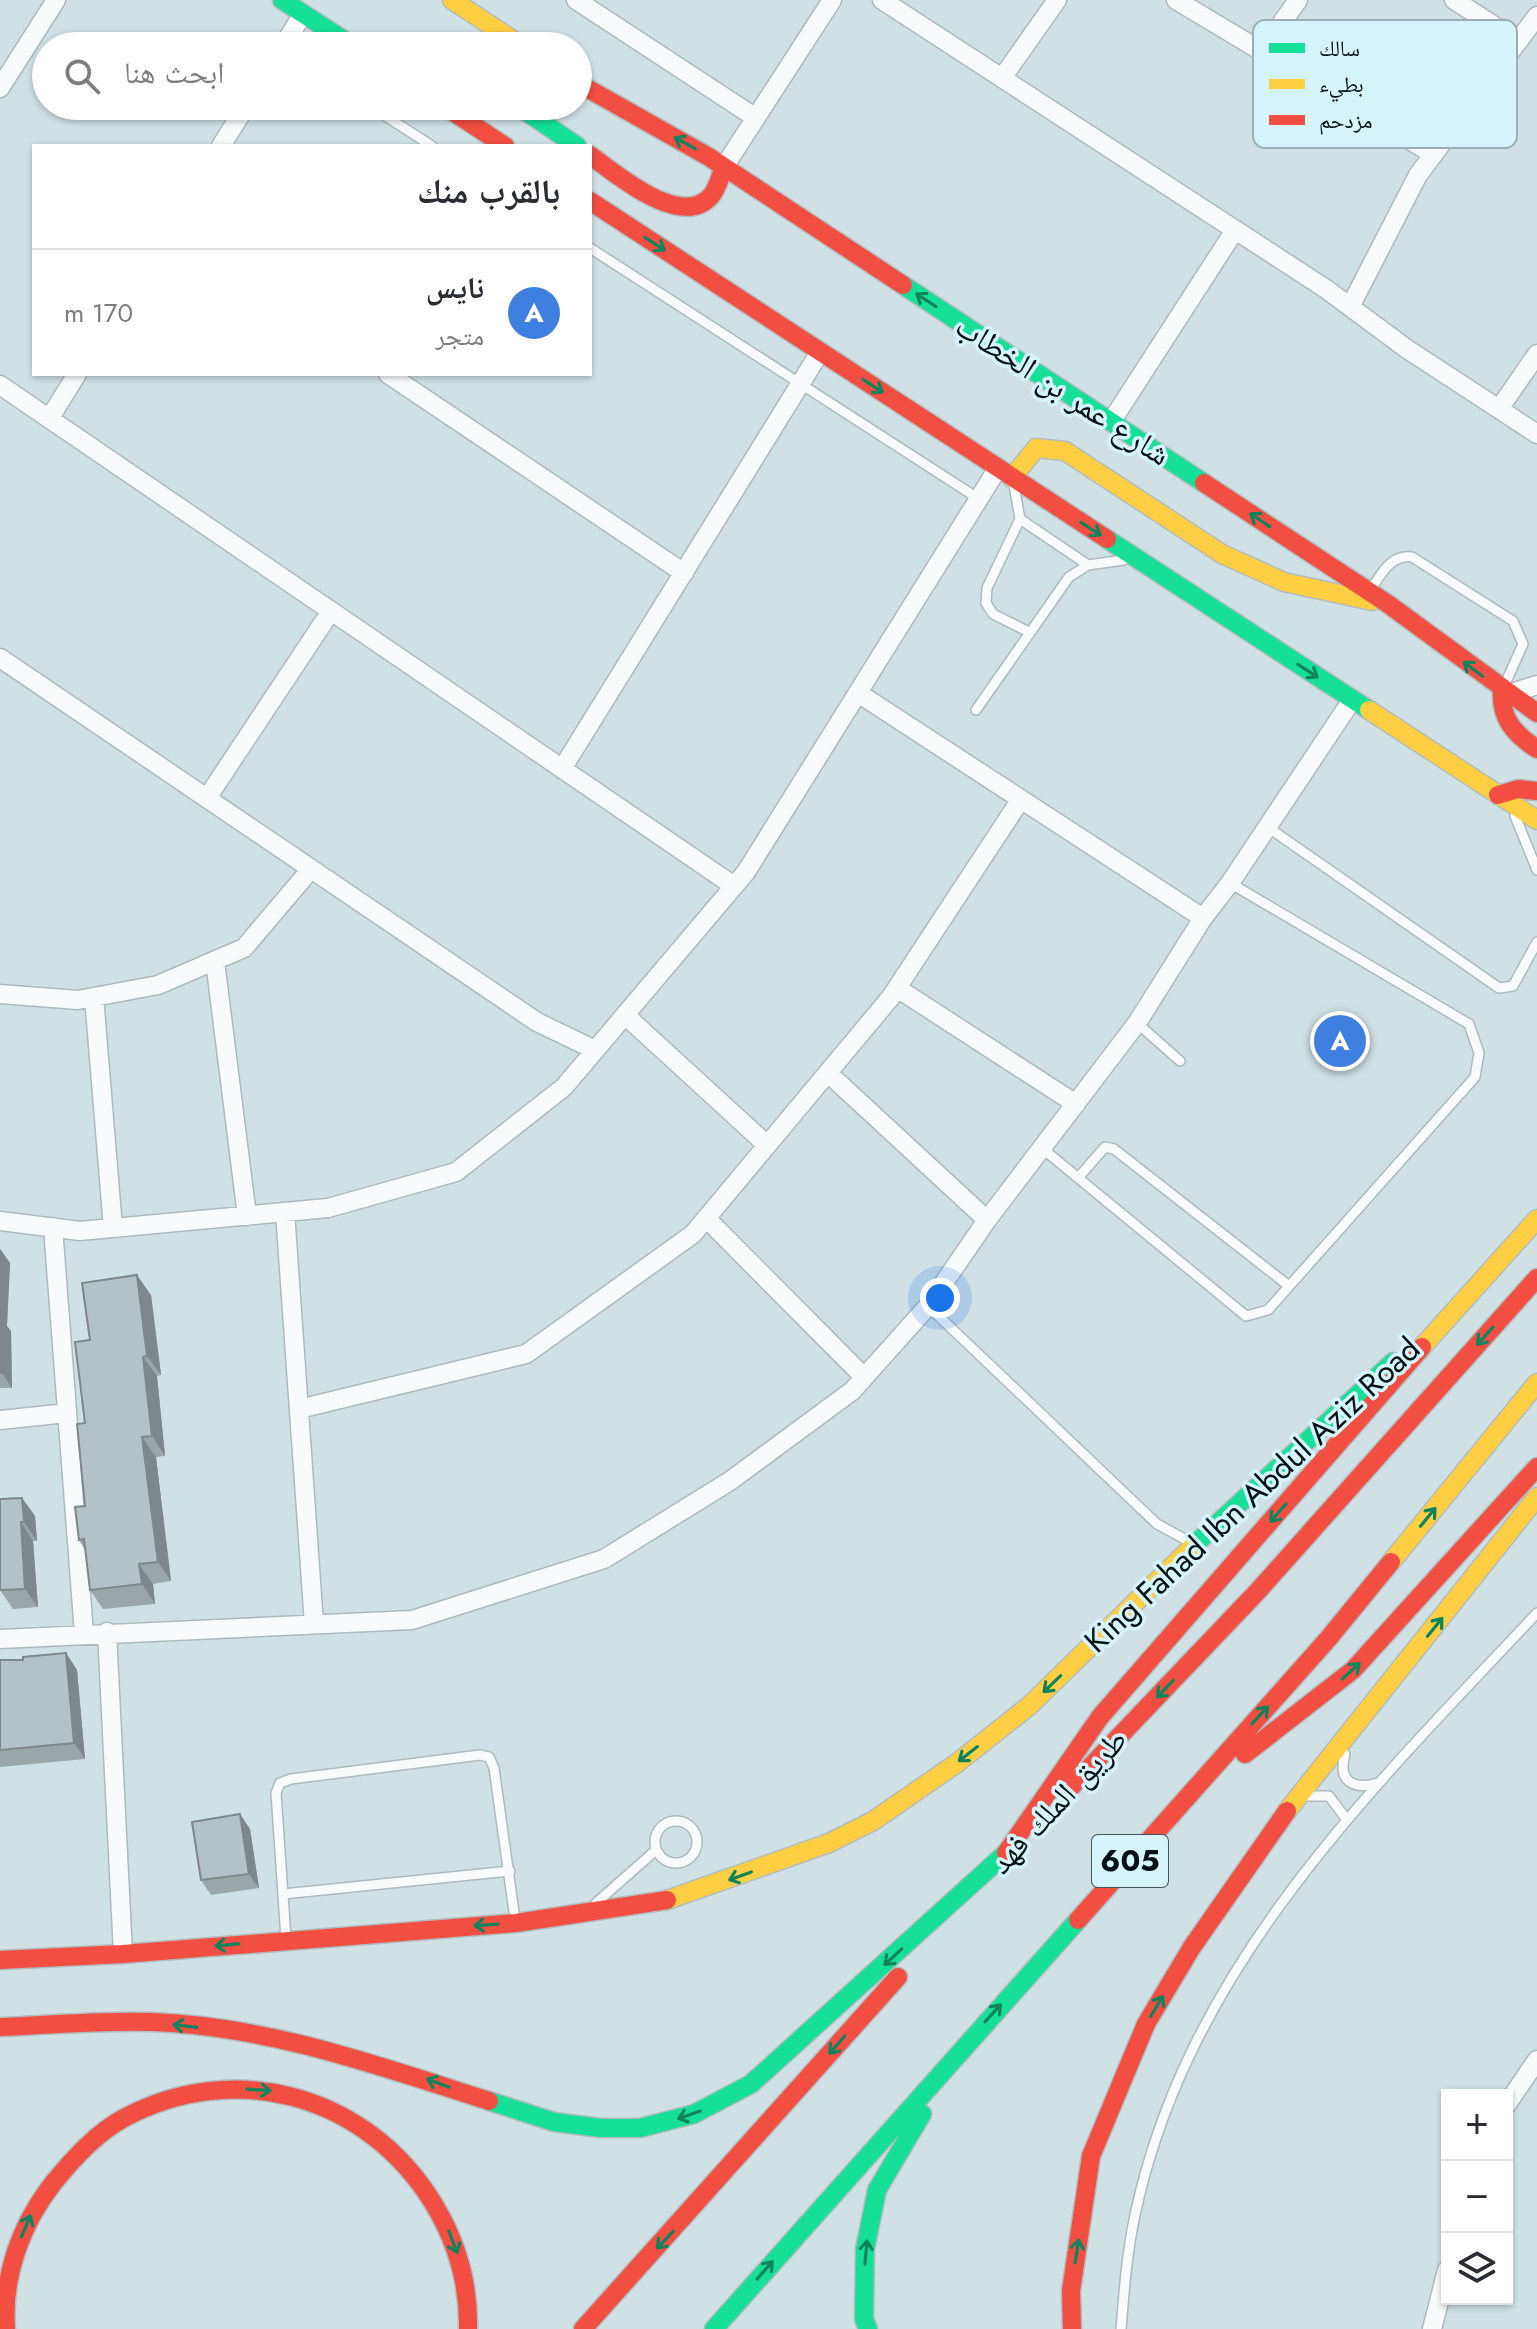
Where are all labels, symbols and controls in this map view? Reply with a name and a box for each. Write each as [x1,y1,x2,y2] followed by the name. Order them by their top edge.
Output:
[1253,20,1517,148] legend
[32,32,592,120] search box
[1319,32,1360,64] text: سالك
[124,51,224,94] text: ابحث هنا
[60,54,104,98] icon: search
[1319,68,1364,102] text: بطيء
[1319,104,1373,136] text: مزدحم
[673,135,697,150] one-way arrow
[417,167,560,216] text: بالقرب منك
[644,236,666,252] one-way arrow
[426,266,484,309] text: نايس
[915,291,938,307] one-way arrow
[64,294,133,332] text: 170 m
[524,294,544,332] text: A
[946,303,1180,477] street label: شارع عمر بن الخطاب
[435,317,484,355] text: متجر
[861,379,884,395] one-way arrow
[1250,511,1272,528] one-way arrow
[1079,520,1101,537] one-way arrow
[1463,660,1484,677] one-way arrow
[1297,662,1319,679] one-way arrow
[1314,1011,1366,1071] pin: A
[920,1278,960,1318] your location
[1476,1326,1494,1346] one-way arrow
[1074,1327,1430,1663] street label: King Fahad Ibn Abdul Aziz Road
[1269,1502,1287,1522] one-way arrow
[1419,1507,1437,1527] one-way arrow
[1427,1617,1444,1638] one-way arrow
[1340,1662,1360,1680] one-way arrow
[1043,1674,1062,1693] one-way arrow
[1155,1679,1174,1699] one-way arrow
[1250,1705,1269,1726] one-way arrow
[978,1718,1138,1884] street label: طريق الملك فهد
[958,1746,979,1763] one-way arrow
[1092,1835,1168,1887] road number: 605
[728,1870,753,1884] one-way arrow
[473,1918,500,1933] one-way arrow
[214,1938,241,1953] one-way arrow
[883,1947,903,1966] one-way arrow
[1149,1995,1165,2018] one-way arrow
[984,2003,1003,2023] one-way arrow
[172,2018,199,2033] one-way arrow
[829,2035,847,2055] one-way arrow
[426,2075,451,2089] one-way arrow
[245,2083,272,2098] one-way arrow
[1441,2089,1513,2305] map controls
[1441,2089,1513,2161] button: +
[677,2108,702,2123] one-way arrow
[1441,2161,1513,2233] button: −
[20,2214,35,2239] one-way arrow
[447,2229,461,2253] one-way arrow
[655,2230,674,2250] one-way arrow
[1441,2233,1513,2305] button: layers
[859,2239,874,2266] one-way arrow
[1070,2239,1085,2265] one-way arrow
[756,2261,774,2281] one-way arrow

